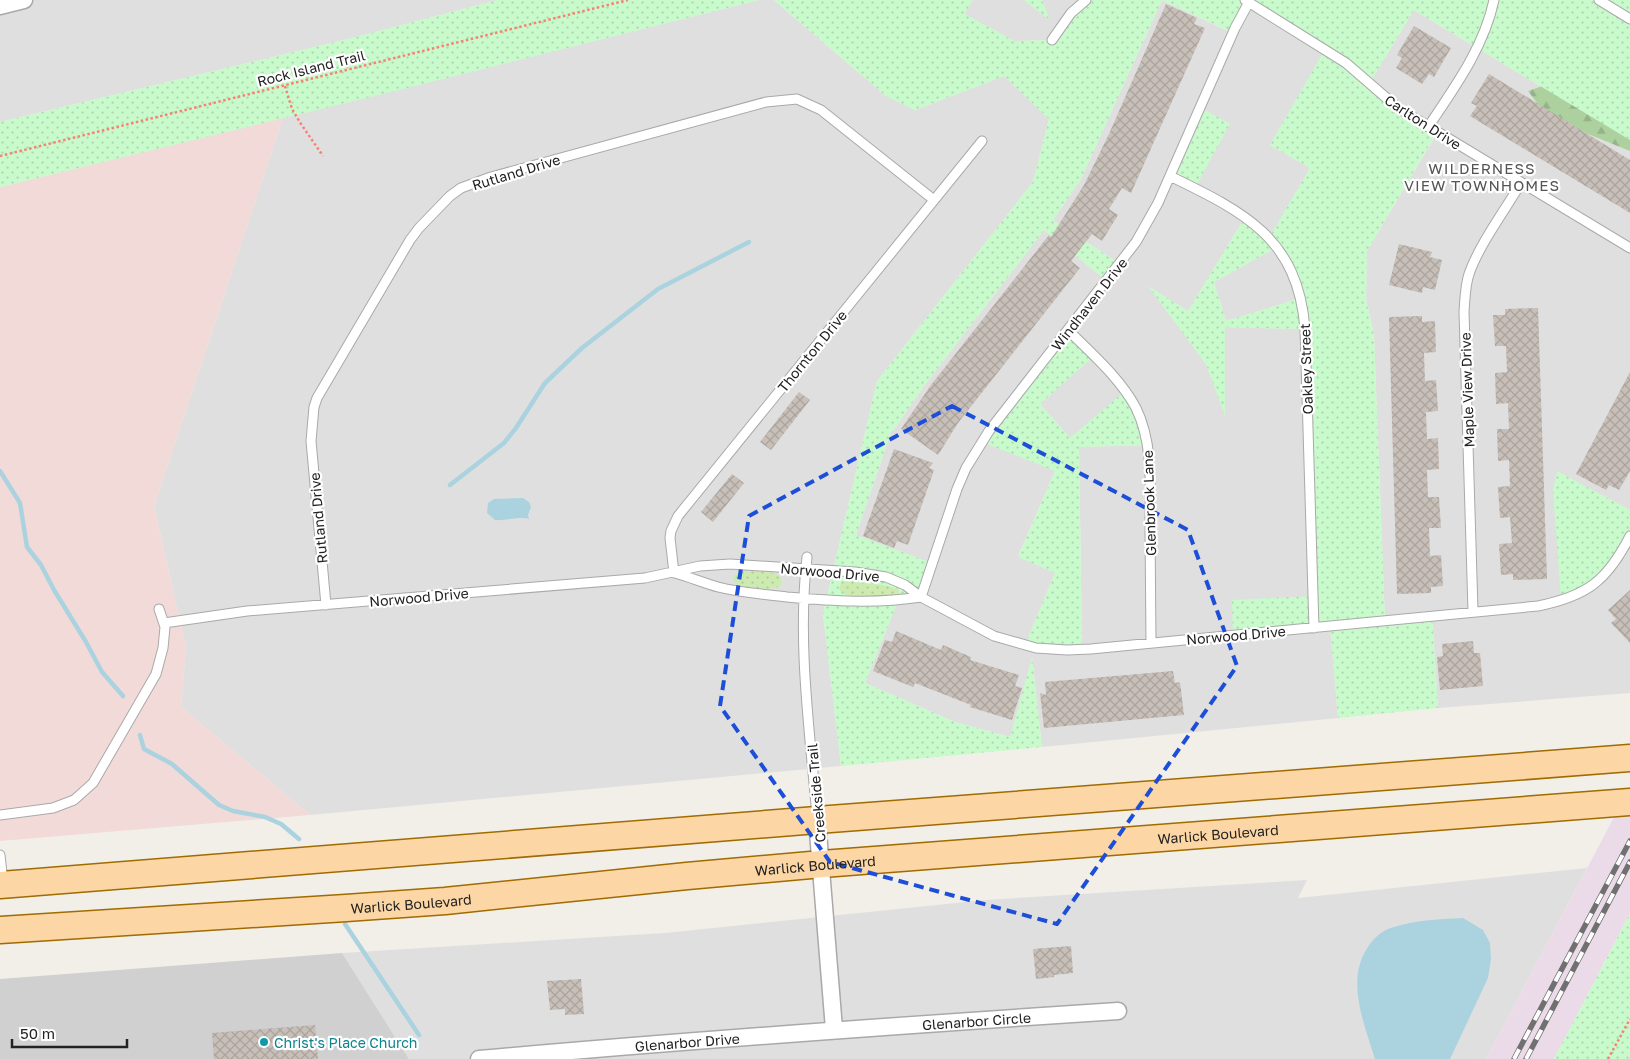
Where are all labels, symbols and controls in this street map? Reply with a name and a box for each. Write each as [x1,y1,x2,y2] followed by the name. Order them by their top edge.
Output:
[255,46,367,90] street label: Rock Island Trail
[1382,91,1464,153] street label: Carlton Drive
[470,151,562,193] street label: Rutland Drive
[1404,159,1560,194] district label: WILDERNESS VIEW TOWNHOMES
[1047,254,1131,354] street label: Windhaven Drive
[774,307,850,395] street label: Thornton Drive
[1296,323,1316,415] street label: Oakley Street
[1456,332,1478,448] street label: Maple View Drive
[1139,450,1159,556] street label: Glenbrook Lane
[306,472,330,564] street label: Rutland Drive
[780,559,880,585] street label: Norwood Drive
[369,584,469,610] street label: Norwood Drive
[1186,622,1286,648] street label: Norwood Drive
[803,743,829,843] street label: Creekside Trail
[1157,820,1279,847] street label: Warlick Boulevard
[754,851,876,878] street label: Warlick Boulevard
[350,890,472,916] street label: Warlick Boulevard
[922,1008,1032,1033] street label: Glenarbor Circle
[12,1016,128,1048] scale bar
[20,1024,55,1042] text: 50 m
[634,1029,740,1054] street label: Glenarbor Drive
[274,1034,417,1051] place label: Christ's Place Church
[258,1036,270,1048] marker: Christ's Place Church

